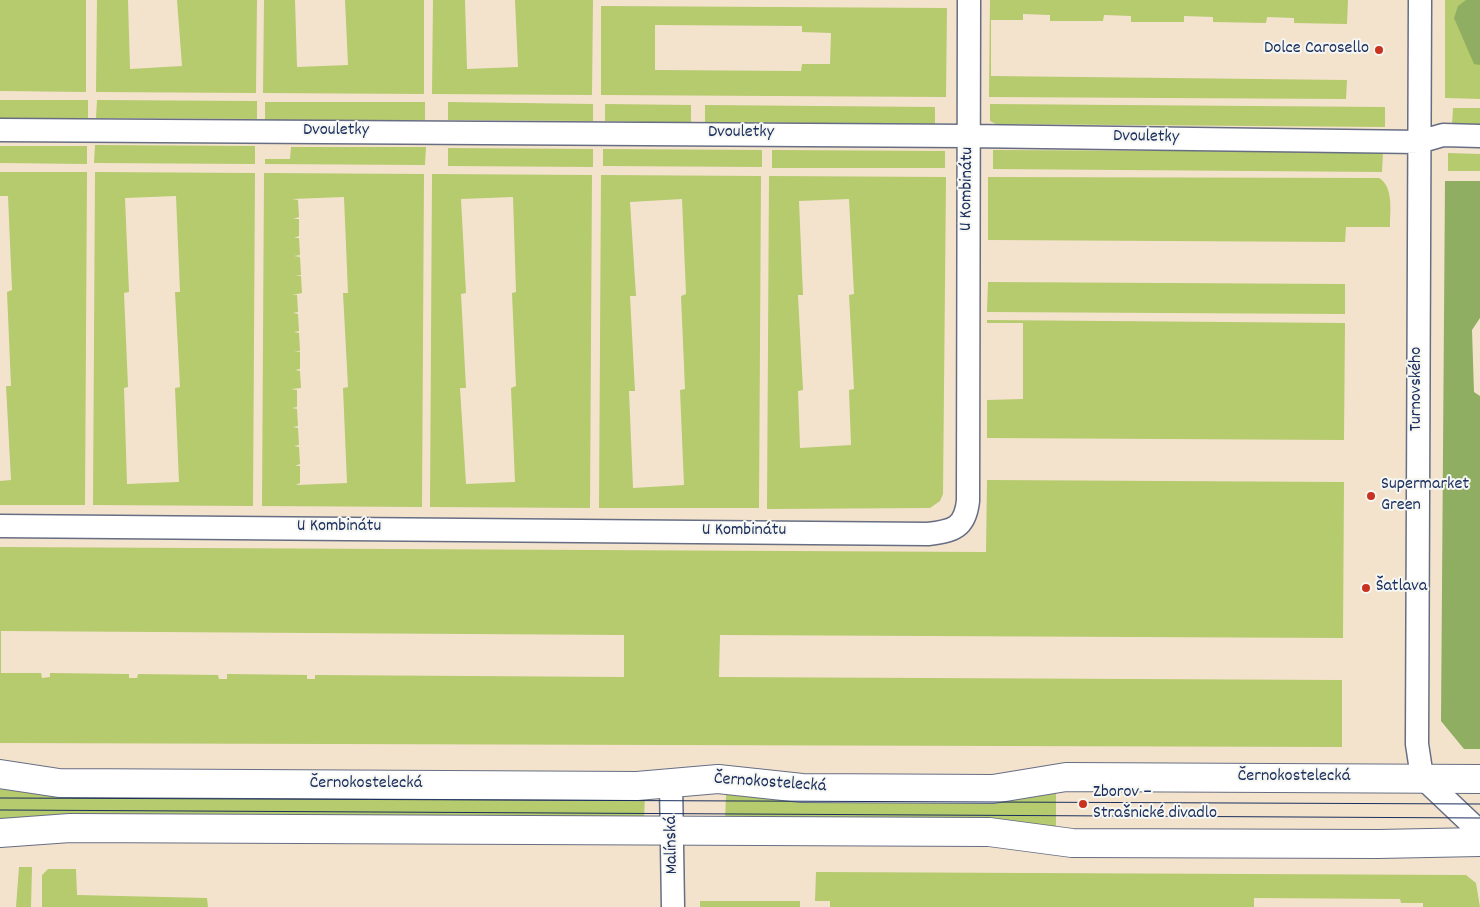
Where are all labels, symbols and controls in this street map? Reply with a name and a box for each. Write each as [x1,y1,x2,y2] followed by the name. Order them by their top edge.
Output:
[1264,39,1369,61] place label: Dolce Carosello
[1373,44,1385,56] marker: Dolce Carosello
[303,121,369,143] street label: Dvouletky
[708,123,774,145] street label: Dvouletky
[1113,127,1179,149] street label: Dvouletky
[956,147,980,231] street label: U Kombinátu
[1407,347,1429,431] street label: Turnovského
[1381,475,1469,518] place label: Supermarket Green
[1365,490,1377,502] marker: Supermarket Green
[297,517,381,539] street label: U Kombinátu
[702,521,786,543] street label: U Kombinátu
[1376,577,1427,599] place label: Šatlava
[1360,582,1372,594] marker: Šatlava
[1237,767,1351,789] street label: Černokostelecká
[713,769,827,799] street label: Černokostelecká
[309,774,423,796] street label: Černokostelecká
[1093,783,1217,826] place label: Zborov – Strašnické divadlo
[1077,798,1089,810] marker: Zborov – Strašnické divadlo
[662,815,684,875] street label: Malínská

